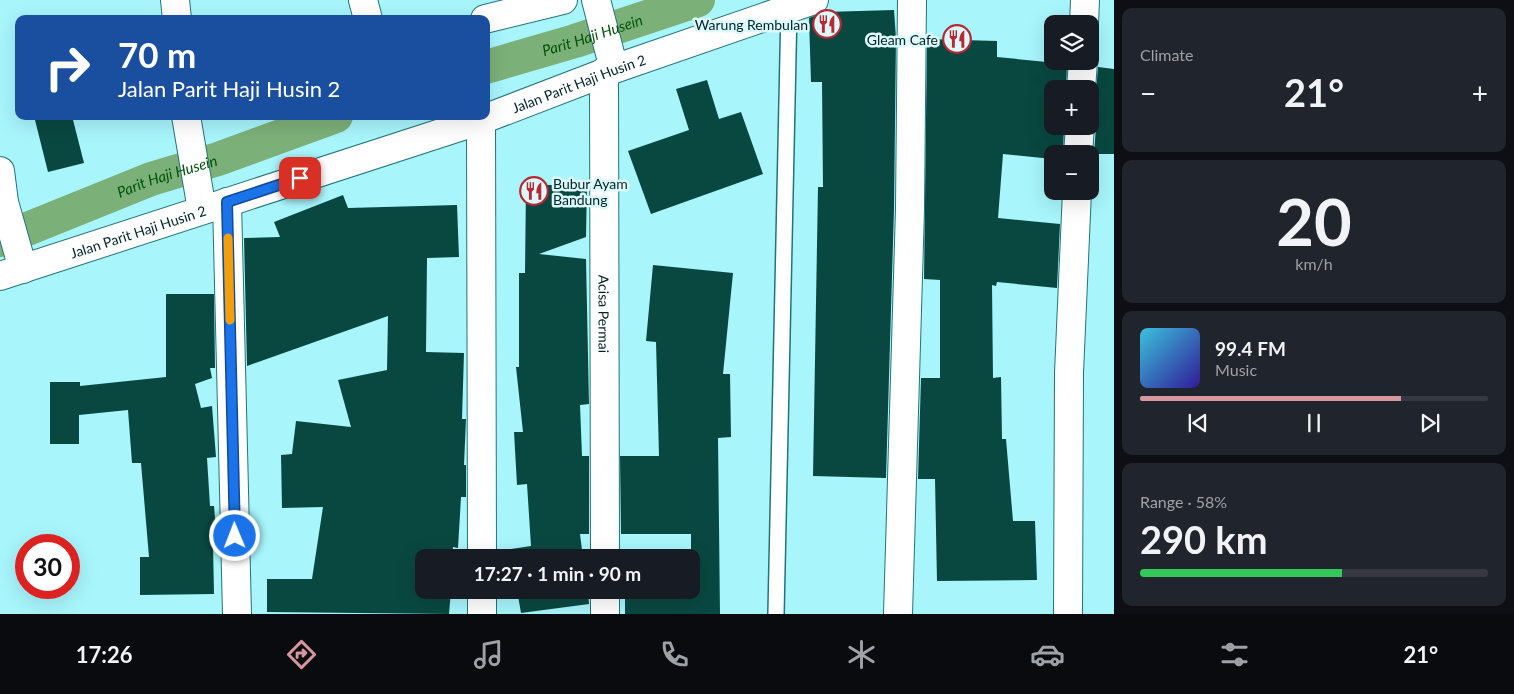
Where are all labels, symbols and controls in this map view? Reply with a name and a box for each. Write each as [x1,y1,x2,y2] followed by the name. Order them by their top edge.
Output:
[812,9,842,39] restaurant icon: Warung Rembulan
[540,10,645,59] water label: Parit Haji Husein
[1044,15,1099,200] map controls
[1044,15,1099,70] button: layers
[695,16,808,33] place label: Warung Rembulan
[942,24,972,54] restaurant icon: Gleam Cafe
[867,31,938,48] place label: Gleam Cafe
[118,33,196,75] text: 70 m
[35,35,100,100] icon: right
[1140,45,1193,64] text: Climate
[509,50,648,116] street label: Jalan Parit Haji Husin 2
[1284,69,1344,115] text: 21°
[118,75,340,102] text: Jalan Parit Haji Husin 2
[1140,76,1156,110] text: −
[1472,76,1488,110] text: +
[1044,80,1099,135] button: +
[1044,145,1099,200] button: −
[114,151,219,201] water label: Parit Haji Husein
[279,157,321,199] pin
[286,164,314,192] icon: arrive
[553,175,628,208] place label: Bubur Ayam Bandung
[519,176,549,206] restaurant icon: Bubur Ayam Bandung
[1276,182,1352,260] text: 20
[68,201,208,261] street label: Jalan Parit Haji Husin 2
[1295,254,1333,273] text: km/h
[596,275,613,353] street label: Acisa Permai
[1215,337,1286,360] text: 99.4 FM
[1215,360,1257,379] text: Music
[1184,409,1212,437] icon: previous
[1300,409,1328,437] icon: pause
[1416,409,1444,437] icon: next
[1140,492,1227,511] text: Range · 58%
[208,509,260,561] position arrow
[1140,516,1268,562] text: 290 km
[15,534,80,599] speed limit sign: 30
[474,562,641,585] text: 17:27 · 1 min · 90 m
[284,637,319,672] icon: directions
[471,637,506,672] icon: music
[657,637,692,672] icon: phone
[844,637,879,672] icon: climate
[1030,637,1065,672] icon: car
[1217,637,1252,672] icon: filters
[76,641,133,668] text: 17:26
[1403,641,1438,668] text: 21°

